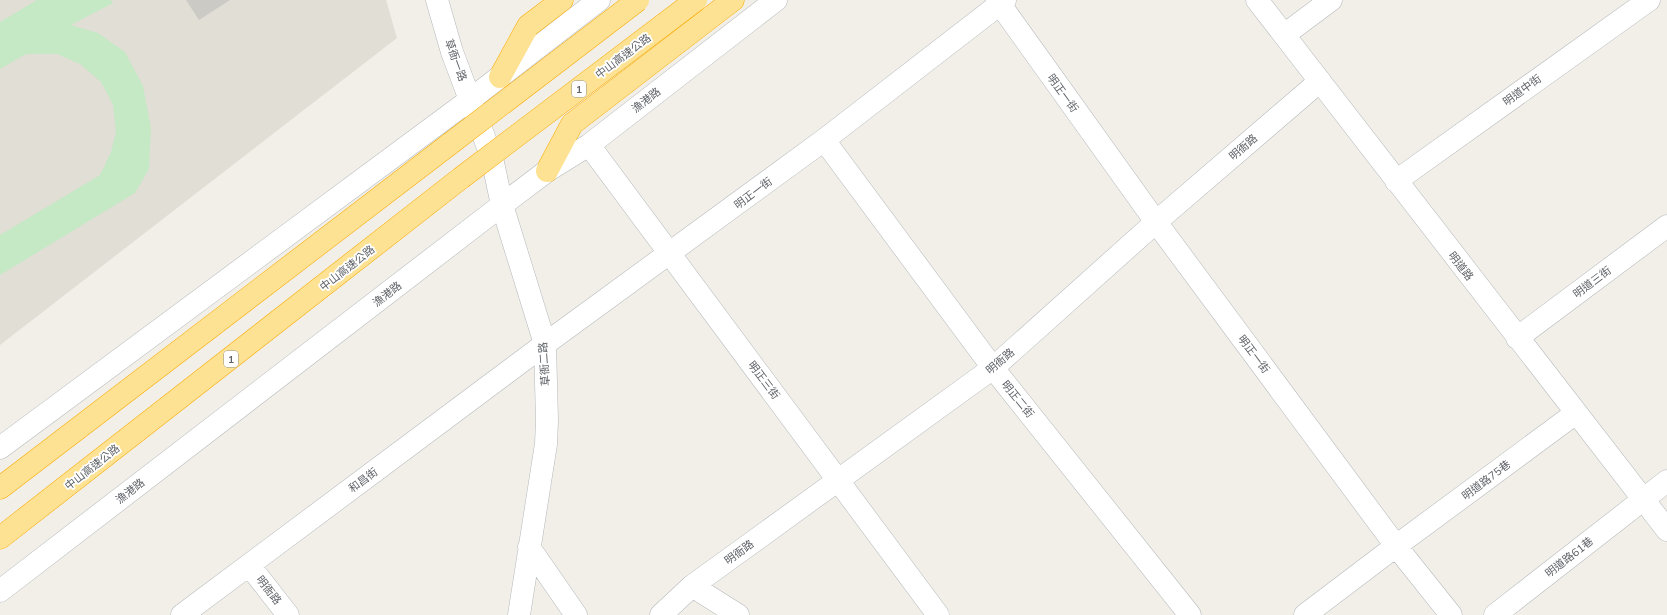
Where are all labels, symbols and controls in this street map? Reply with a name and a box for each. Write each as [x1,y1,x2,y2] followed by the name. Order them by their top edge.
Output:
[592,31,654,81] street label: 中山高速公路
[442,37,470,83] street label: 草衙一路
[1044,71,1082,115] street label: 明正一街
[1500,71,1544,109] street label: 明道中街
[572,81,586,97] road number: 1
[629,84,663,116] street label: 漁港路
[1226,131,1260,163] street label: 明衙路
[731,174,775,212] street label: 明正一街
[317,242,377,294] street label: 中山高速公路
[1445,249,1477,283] street label: 明道路
[1570,263,1614,301] street label: 明道三街
[370,278,404,310] street label: 漁港路
[1235,332,1273,376] street label: 明正一街
[535,342,553,386] street label: 草衙二路
[983,345,1017,377] street label: 明衙路
[224,351,238,367] road number: 1
[745,358,783,402] street label: 明正三街
[999,377,1037,421] street label: 明正二街
[62,441,122,493] street label: 中山高速公路
[1459,457,1513,503] street label: 明道路75巷
[346,464,380,496] street label: 和昌街
[113,475,147,507] street label: 漁港路
[1542,534,1596,580] street label: 明道路61巷
[722,537,756,567] street label: 明衙路
[253,573,285,607] street label: 明衙路

